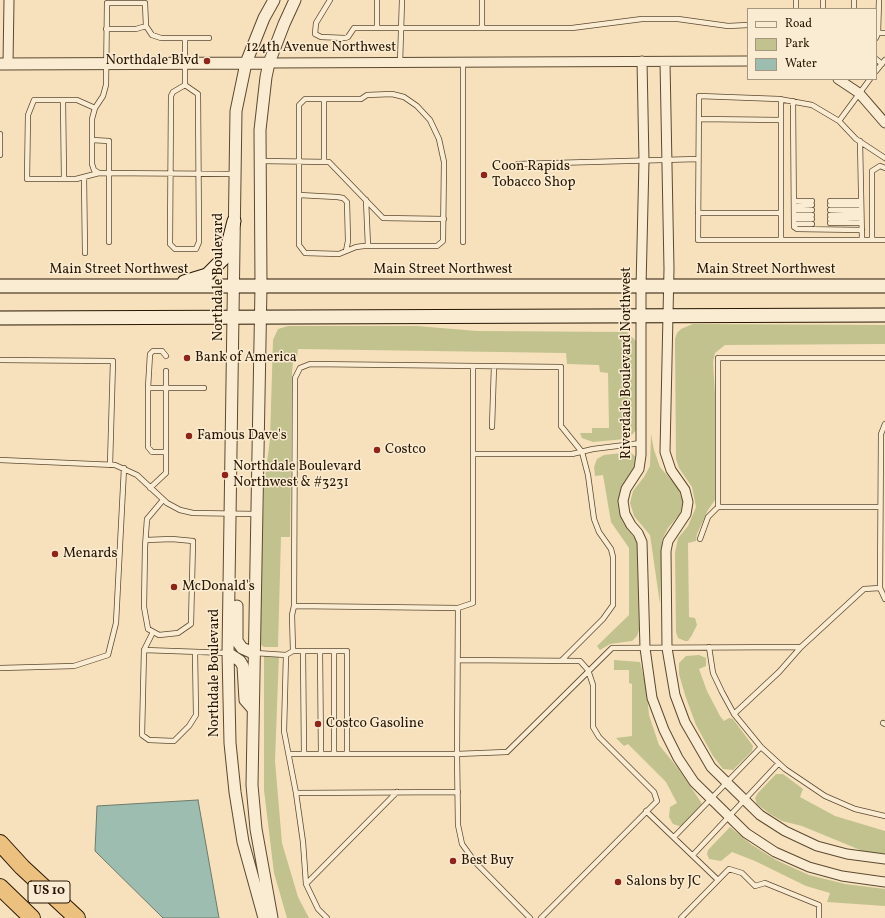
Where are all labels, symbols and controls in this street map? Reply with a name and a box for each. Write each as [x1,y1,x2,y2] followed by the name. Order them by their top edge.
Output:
[747,8,877,80] legend
[785,16,812,32] text: Road
[785,36,810,52] text: Park
[246,40,396,56] street label: 124th Avenue Northwest
[105,53,199,69] place label: Northdale Blvd
[202,56,212,66] marker: Northdale Blvd
[785,56,817,72] text: Water
[492,159,575,192] place label: Coon Rapids Tobacco Shop
[479,170,489,180] marker: Coon Rapids Tobacco Shop
[211,213,227,341] street label: Northdale Boulevard
[49,262,189,278] street label: Main Street Northwest
[373,262,513,278] street label: Main Street Northwest
[696,262,836,278] street label: Main Street Northwest
[619,267,635,459] street label: Riverdale Boulevard Northwest
[195,350,297,366] place label: Bank of America
[182,353,192,363] marker: Bank of America
[197,428,287,444] place label: Famous Dave's
[184,431,194,441] marker: Famous Dave's
[385,442,426,458] place label: Costco
[372,445,382,455] marker: Costco
[233,459,361,492] place label: Northdale Boulevard Northwest & #3231
[220,470,230,480] marker: Northdale Boulevard Northwest & #3231
[63,546,117,562] place label: Menards
[50,549,60,559] marker: Menards
[182,579,255,595] place label: McDonald's
[169,582,179,592] marker: McDonald's
[207,609,223,737] street label: Northdale Boulevard
[326,716,424,732] place label: Costco Gasoline
[313,719,323,729] marker: Costco Gasoline
[461,853,514,869] place label: Best Buy
[448,856,458,866] marker: Best Buy
[626,874,701,890] place label: Salons by JC
[613,877,623,887] marker: Salons by JC
[28,881,70,903] road number: US 10

